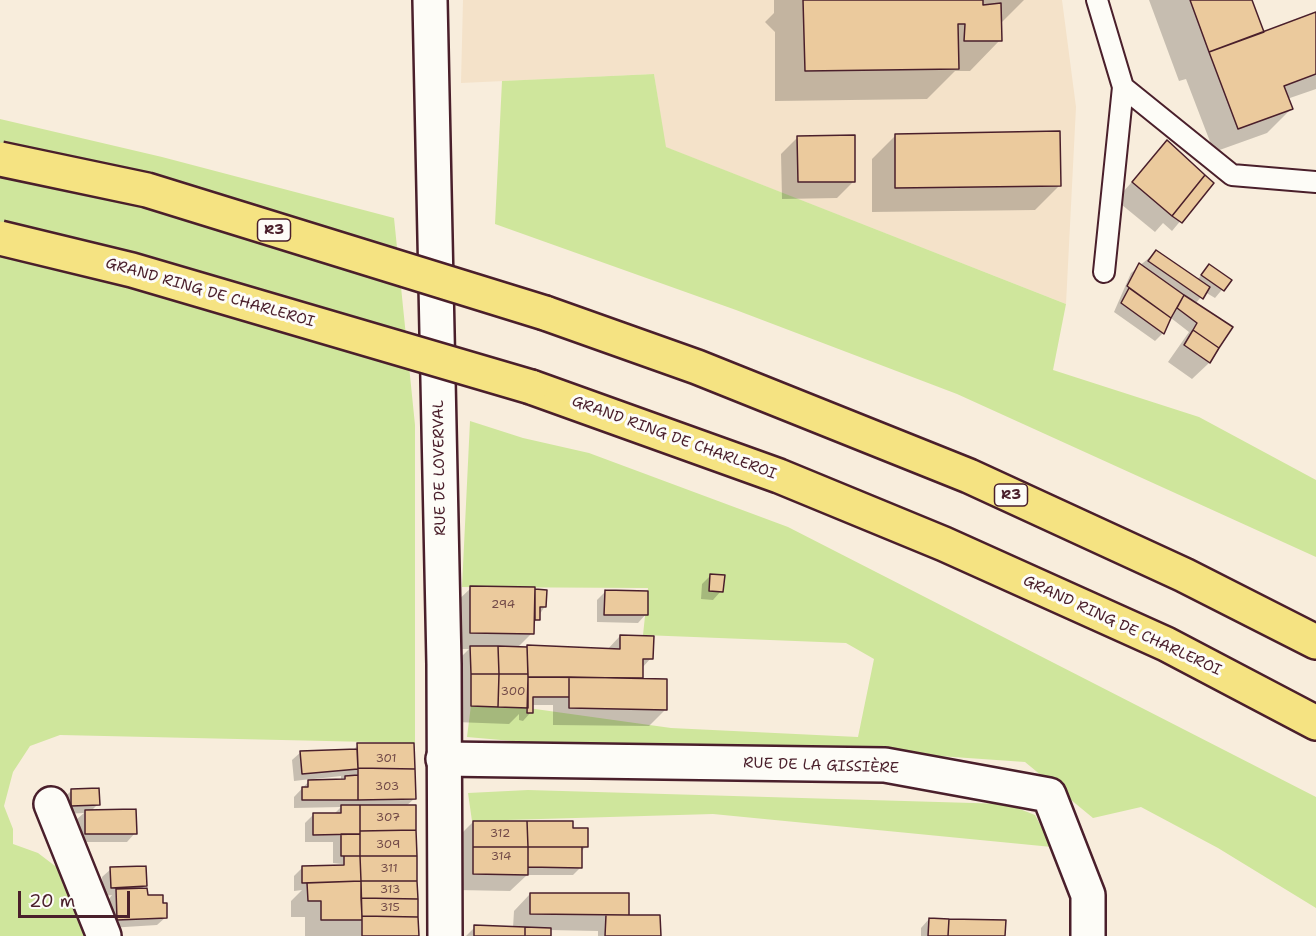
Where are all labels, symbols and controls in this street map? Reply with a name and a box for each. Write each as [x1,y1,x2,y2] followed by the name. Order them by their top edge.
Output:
[258,219,290,241] road number: R3
[103,255,317,331] street label: GRAND RING DE CHARLEROI
[569,393,779,483] street label: GRAND RING DE CHARLEROI
[430,400,450,536] street label: RUE DE LOVERVAL
[994,484,1028,506] road number: R3
[1020,572,1224,680] street label: GRAND RING DE CHARLEROI
[491,598,515,612] house number: 294
[501,685,525,699] house number: 300
[375,752,397,766] house number: 301
[743,754,899,778] street label: RUE DE LA GISSIÈRE
[375,780,399,794] house number: 303
[376,811,400,825] house number: 307
[490,827,510,841] house number: 312
[376,838,400,852] house number: 309
[491,850,511,864] house number: 314
[380,862,398,876] house number: 311
[21,879,134,917] scale bar
[380,883,400,897] house number: 313
[29,889,75,913] text: 20 m
[380,901,400,915] house number: 315

